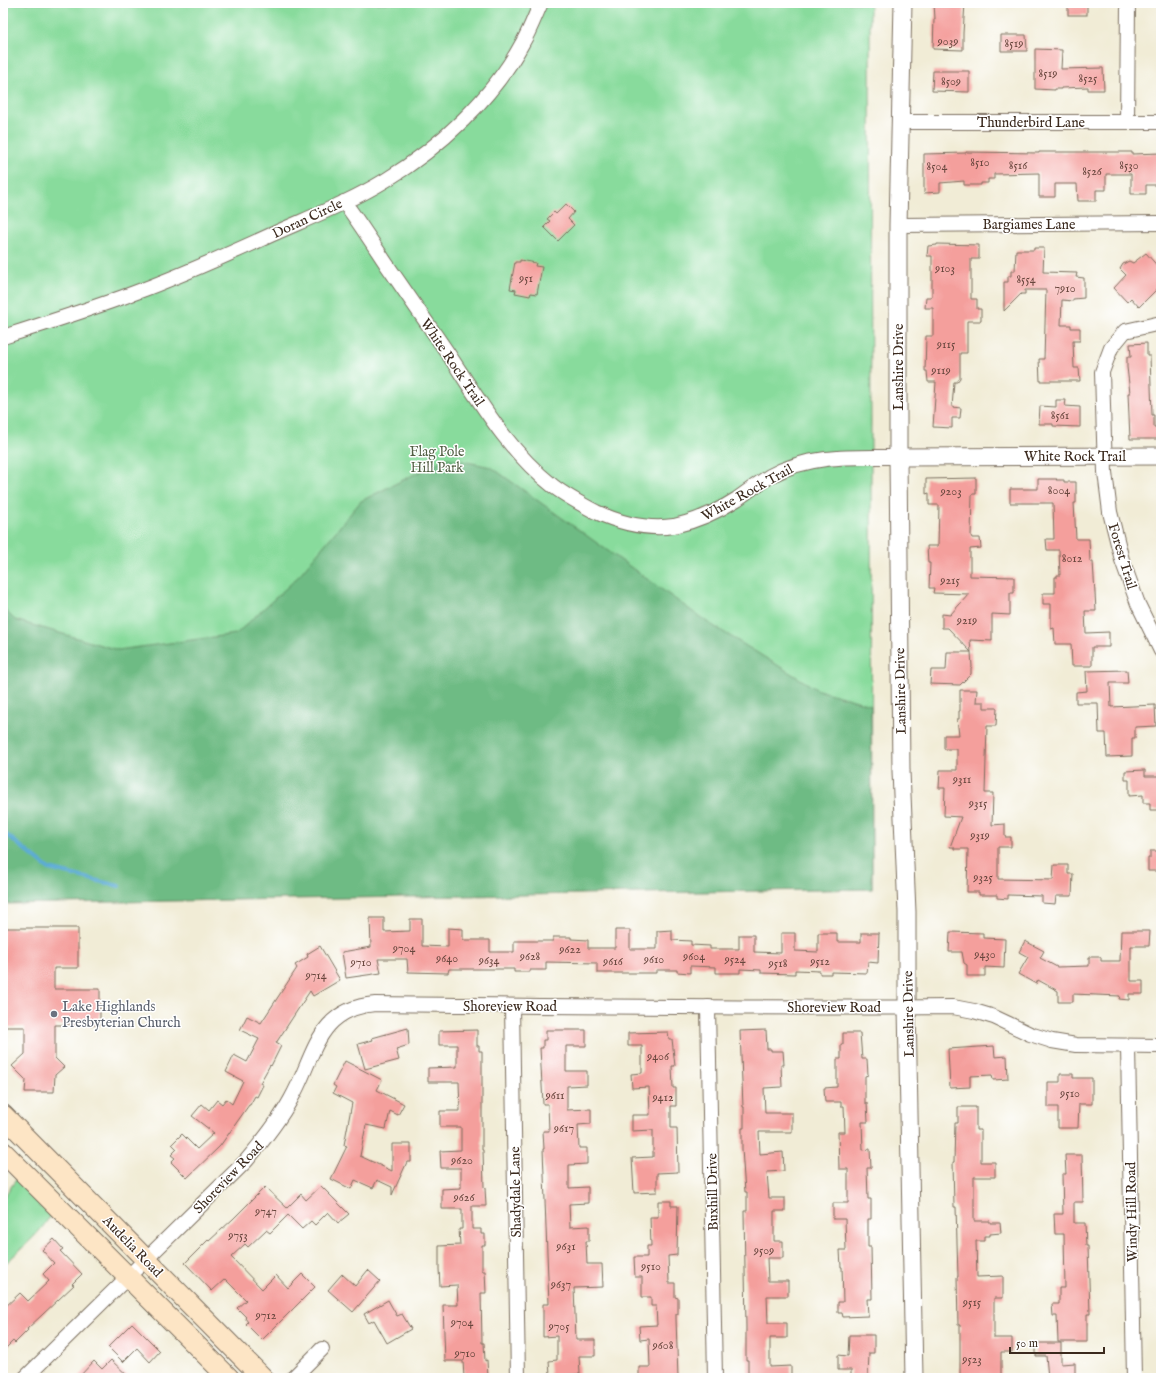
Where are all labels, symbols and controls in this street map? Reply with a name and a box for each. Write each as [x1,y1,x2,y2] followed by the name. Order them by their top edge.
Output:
[937,34,958,49] house number: 9039
[1005,36,1023,51] house number: 8519
[1039,66,1057,81] house number: 8519
[1079,71,1098,86] house number: 8525
[941,74,961,89] house number: 8509
[977,114,1086,132] street label: Thunderbird Lane
[970,155,990,170] house number: 8510
[1009,158,1028,173] house number: 8516
[1119,158,1139,173] house number: 8530
[927,159,948,174] house number: 8504
[1082,164,1103,179] house number: 8526
[269,195,346,243] street label: Doran Circle
[983,216,1076,234] street label: Bargiames Lane
[934,261,955,276] house number: 9103
[518,271,533,286] house number: 951
[1016,272,1036,287] house number: 8554
[1054,281,1076,296] house number: 7910
[416,315,488,410] street label: White Rock Trail
[890,323,908,410] street label: Lanshire Drive
[936,337,956,352] house number: 9115
[930,363,951,378] house number: 9119
[1051,408,1069,423] house number: 8561
[410,443,465,477] park label: Flag Pole Hill Park
[1024,448,1126,466] street label: White Rock Trail
[699,460,797,525] street label: White Rock Trail
[1048,483,1070,498] house number: 8004
[939,484,962,499] house number: 9203
[1103,521,1141,592] street label: Forest Trail
[1062,551,1083,566] house number: 8012
[939,573,960,588] house number: 9215
[956,613,977,628] house number: 9219
[891,647,911,735] street label: Lanshire Drive
[952,772,971,787] house number: 9311
[968,796,988,811] house number: 9315
[969,828,990,843] house number: 9319
[972,870,993,885] house number: 9325
[392,941,415,956] house number: 9704
[558,942,581,957] house number: 9622
[973,947,996,962] house number: 9430
[519,949,541,964] house number: 9628
[682,949,705,964] house number: 9604
[435,951,458,966] house number: 9640
[643,952,664,967] house number: 9610
[723,952,746,967] house number: 9524
[478,953,499,968] house number: 9634
[602,954,624,969] house number: 9616
[809,954,830,969] house number: 9512
[349,955,372,970] house number: 9710
[768,956,788,971] house number: 9518
[304,968,327,983] house number: 9714
[899,970,919,1058] street label: Lanshire Drive
[62,998,181,1032] place label: Lake Highlands Presbyterian Church
[463,998,557,1016] street label: Shoreview Road
[787,999,881,1017] street label: Shoreview Road
[49,1009,59,1019] marker: Lake Highlands Presbyterian Church
[646,1049,670,1064] house number: 9406
[1059,1086,1080,1101] house number: 9510
[544,1088,565,1103] house number: 9611
[651,1090,674,1105] house number: 9412
[553,1121,574,1136] house number: 9617
[190,1137,268,1218] street label: Shoreview Road
[506,1146,526,1238] street label: Shadydale Lane
[703,1152,723,1231] street label: Buxhill Drive
[450,1153,473,1168] house number: 9620
[1122,1161,1142,1262] street label: Windy Hill Road
[453,1190,475,1205] house number: 9626
[254,1204,277,1219] house number: 9747
[98,1211,167,1282] street label: Audelia Road
[227,1228,248,1243] house number: 9753
[555,1239,576,1254] house number: 9631
[753,1243,774,1258] house number: 9509
[640,1259,661,1274] house number: 9510
[550,1277,571,1292] house number: 9637
[962,1295,982,1310] house number: 9515
[255,1308,277,1323] house number: 9712
[450,1315,473,1330] house number: 9704
[547,1319,570,1334] house number: 9705
[1010,1329,1104,1355] scale bar
[1016,1336,1038,1351] text: 50 m
[652,1338,674,1353] house number: 9608
[453,1346,476,1361] house number: 9710
[961,1352,982,1367] house number: 9523

